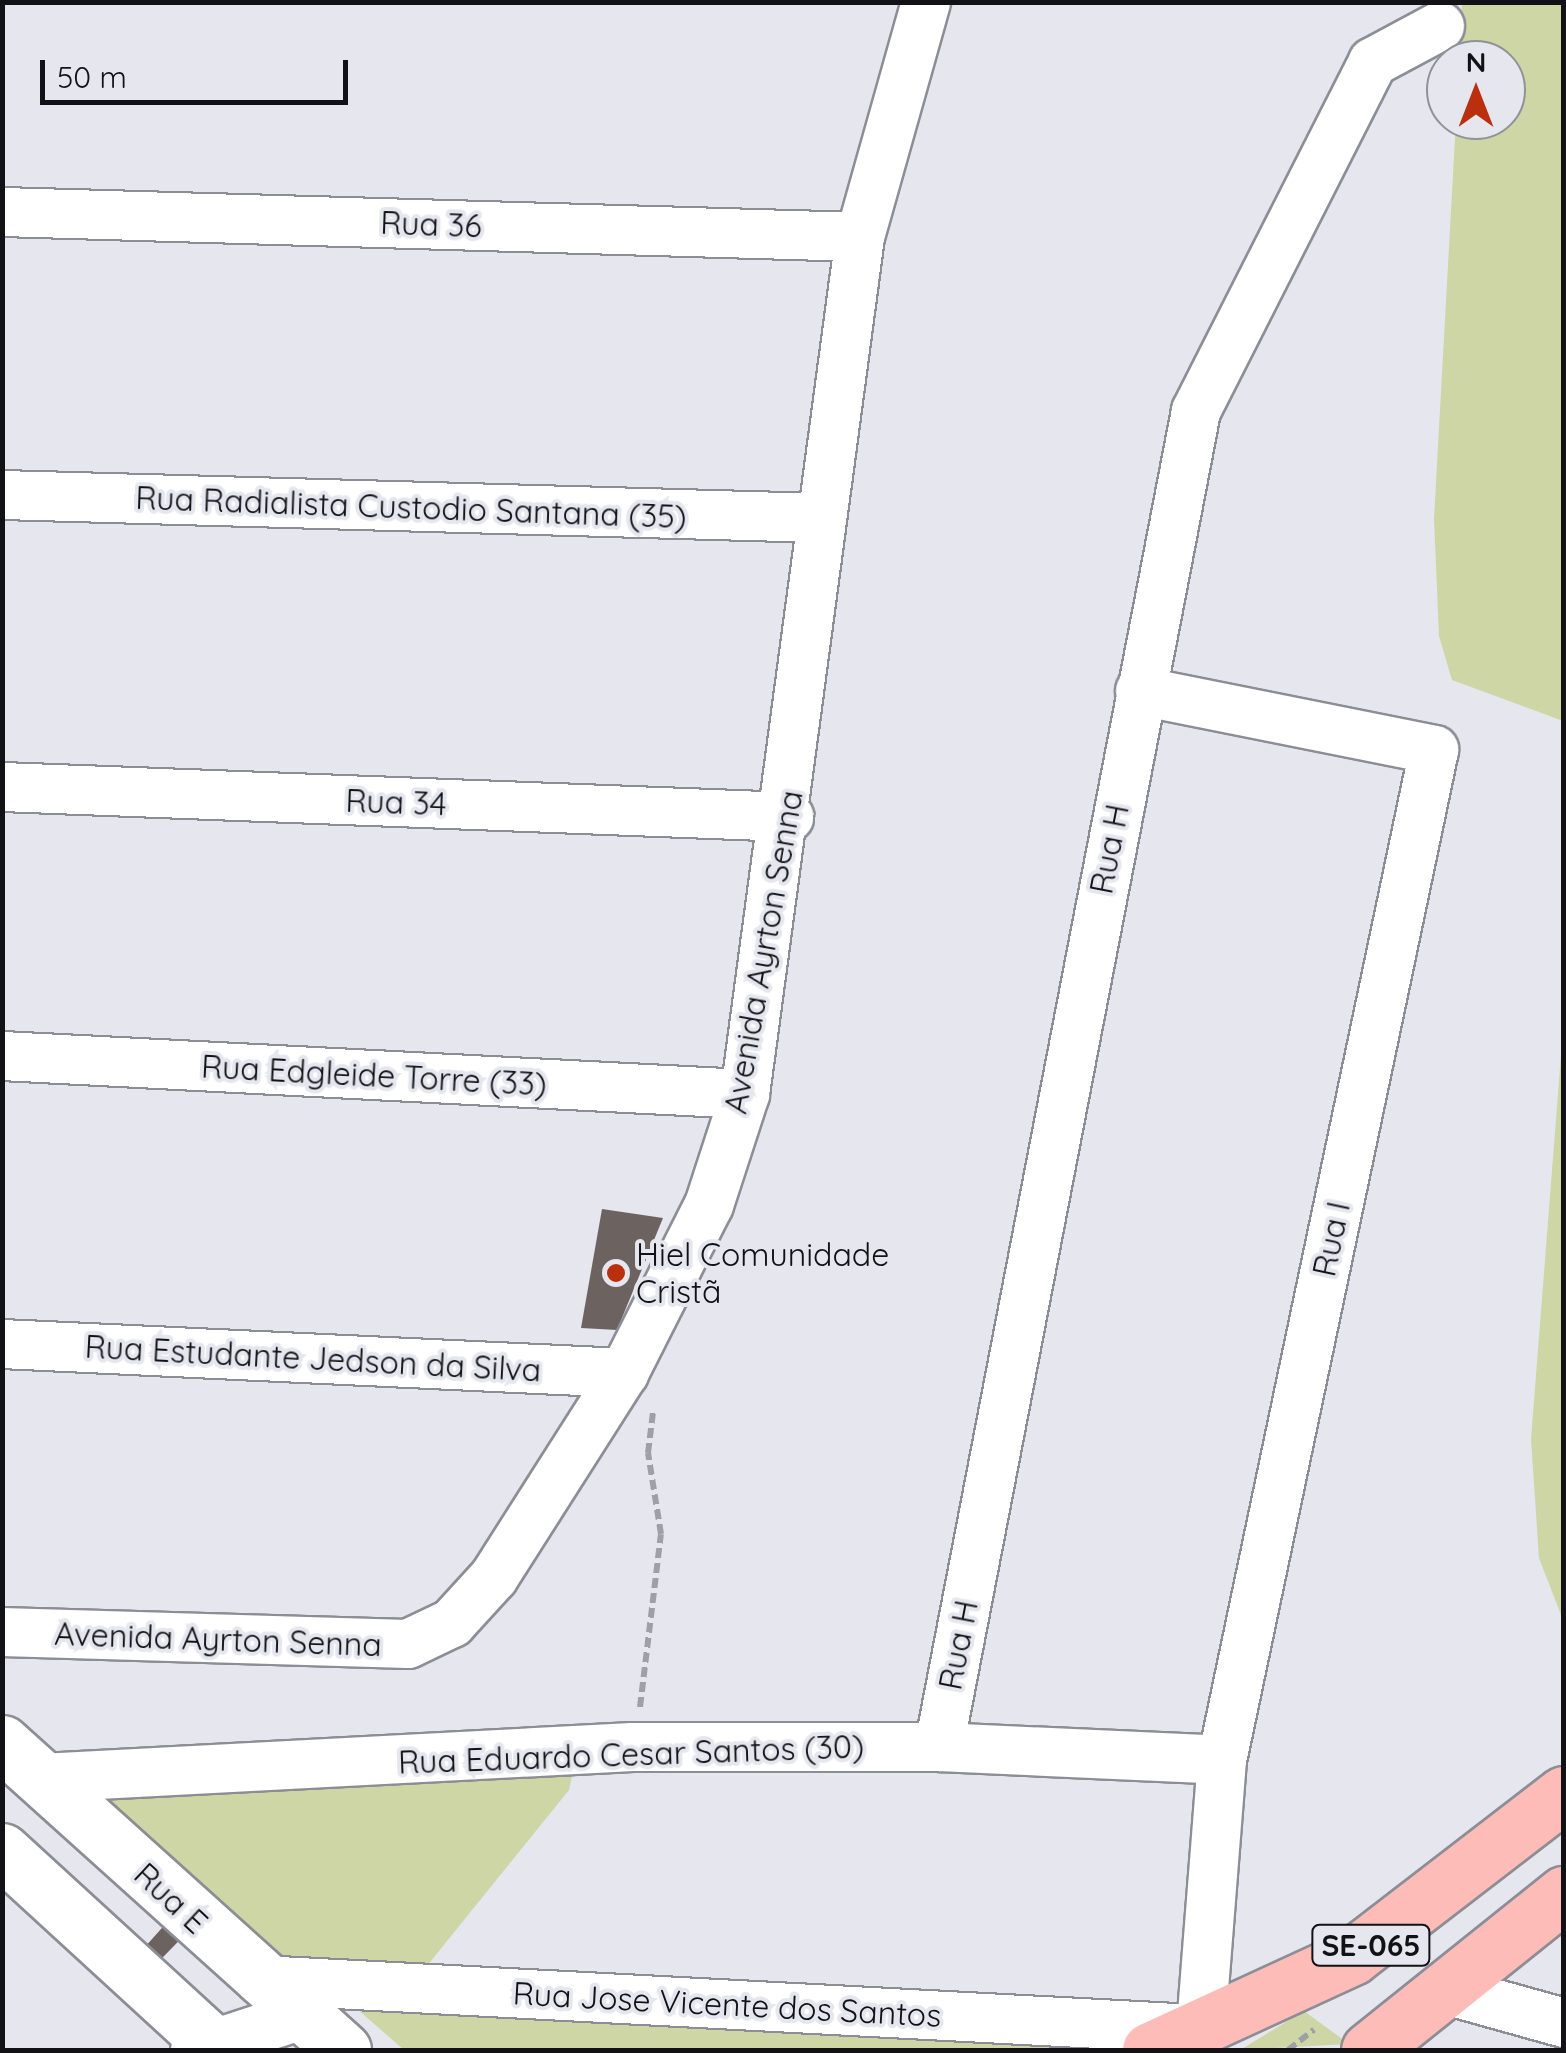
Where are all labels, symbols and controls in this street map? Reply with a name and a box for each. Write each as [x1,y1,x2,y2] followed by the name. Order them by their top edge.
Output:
[45,40,352,102] scale bar
[1426,40,1526,140] north arrow
[1466,44,1486,79] text: N
[57,58,127,96] text: 50 m
[380,203,482,245] street label: Rua 36
[135,478,687,536] street label: Rua Radialista Custodio Santana (35)
[345,781,447,823] street label: Rua 34
[716,787,810,1117] street label: Avenida Ayrton Senna
[1082,801,1136,897] street label: Rua H
[200,1047,548,1103] street label: Rua Edgleide Torre (33)
[1304,1198,1358,1280] street label: Rua I
[636,1236,889,1311] place label: Hiel Comunidade Cristã
[605,1262,627,1284] marker: Hiel Comunidade Cristã
[84,1327,542,1389] street label: Rua Estudante Jedson da Silva
[931,1597,985,1693] street label: Rua H
[54,1614,382,1664] street label: Avenida Ayrton Senna
[397,1727,865,1781] street label: Rua Eduardo Cesar Santos (30)
[127,1855,215,1941] street label: Rua E
[1311,1920,1431,1970] road number: SE-065
[512,1974,942,2034] street label: Rua Jose Vicente dos Santos

